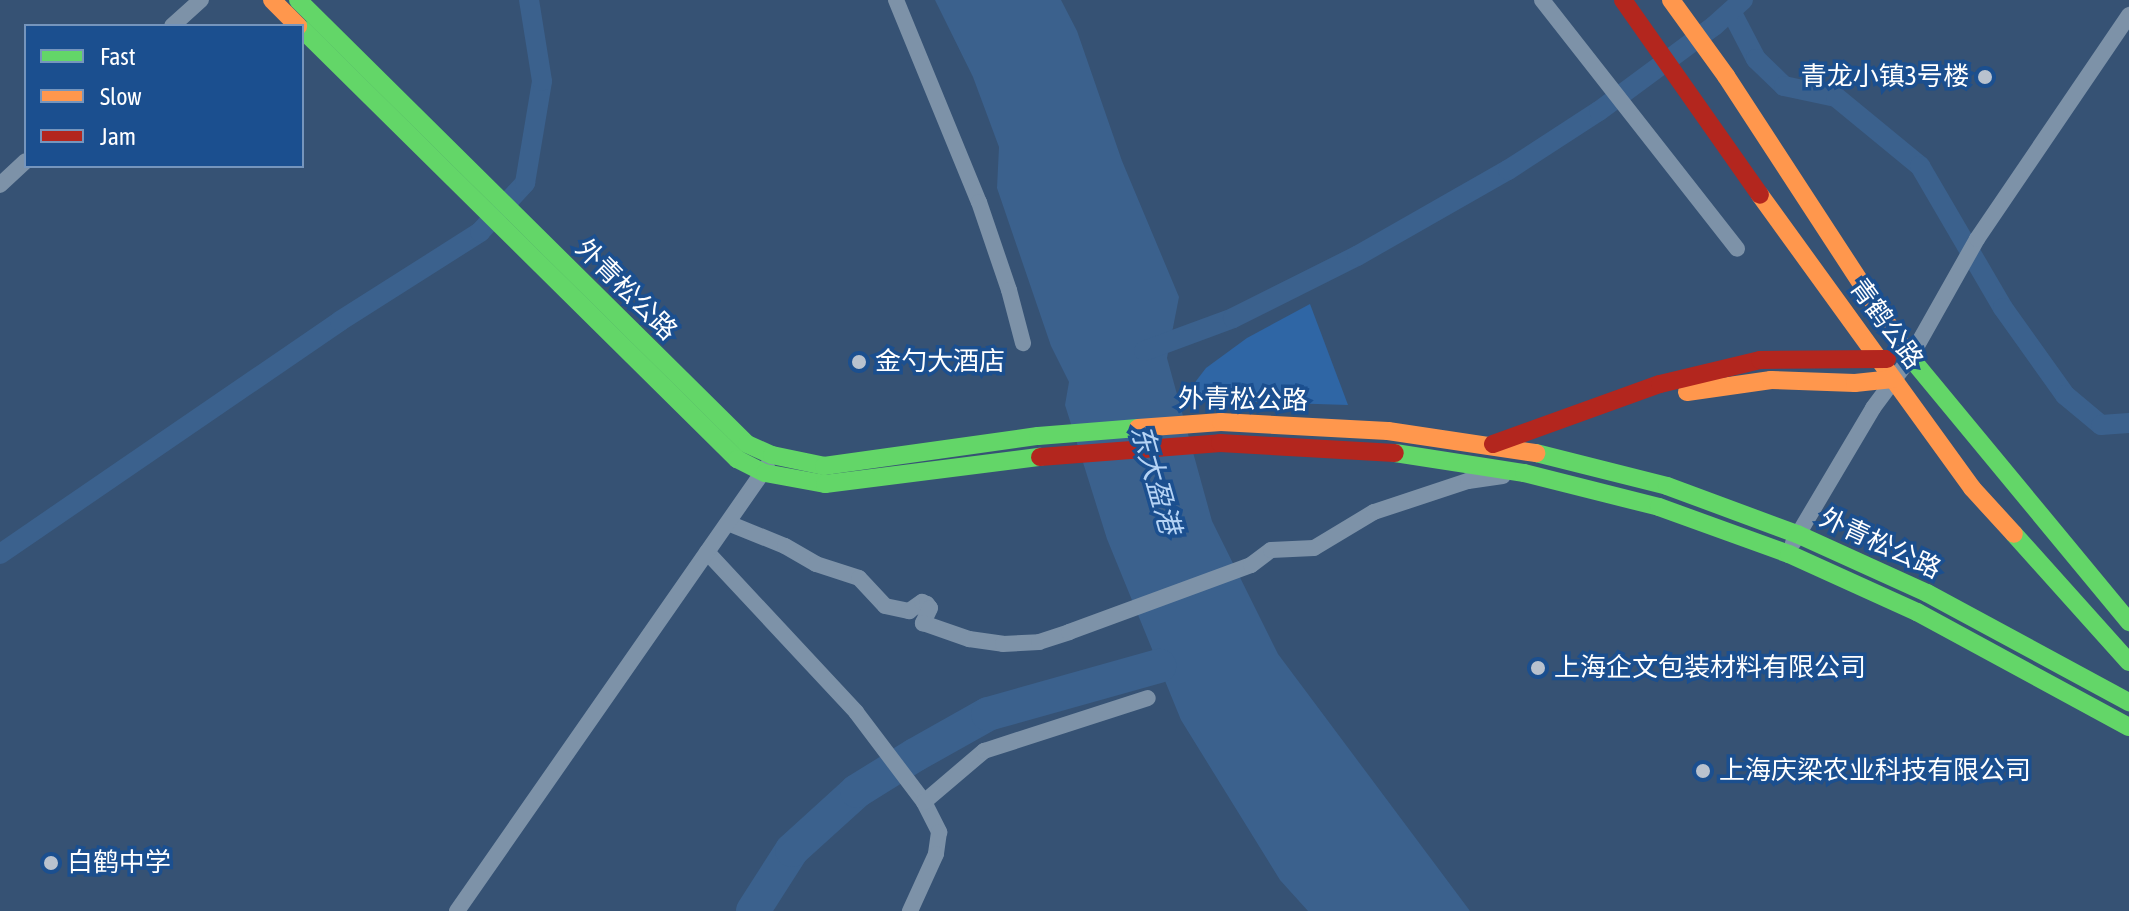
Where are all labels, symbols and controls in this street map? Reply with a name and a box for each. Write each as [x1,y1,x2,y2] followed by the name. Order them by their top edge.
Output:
[24,24,304,168] legend
[100,43,136,70] text: Fast
[1801,61,1969,93] place label: 青龙小镇3号楼
[1976,68,1994,86] marker: 青龙小镇3号楼
[100,83,142,110] text: Slow
[100,123,136,150] text: Jam
[569,233,683,347] street label: 外青松公路
[1843,273,1929,375] street label: 青鹤公路
[875,346,1005,378] place label: 金勺大酒店
[850,353,868,371] marker: 金勺大酒店
[1178,383,1308,417] street label: 外青松公路
[1124,421,1188,537] water label: 东大盈港
[1814,502,1946,586] street label: 外青松公路
[1554,652,1866,684] place label: 上海企文包装材料有限公司
[1529,659,1547,677] marker: 上海企文包装材料有限公司
[1719,755,2031,787] place label: 上海庆梁农业科技有限公司
[1694,762,1712,780] marker: 上海庆梁农业科技有限公司
[67,847,171,879] place label: 白鹤中学
[42,854,60,872] marker: 白鹤中学

